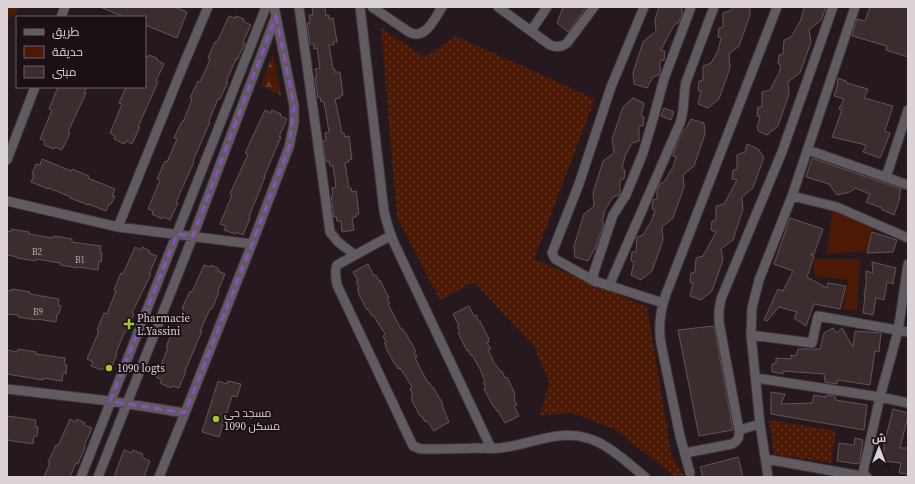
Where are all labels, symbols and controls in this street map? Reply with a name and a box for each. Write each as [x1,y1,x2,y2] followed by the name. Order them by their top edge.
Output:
[16,16,146,88] legend
[52,24,80,40] text: طريق
[52,44,83,60] text: حديقة
[52,64,77,80] text: مبنى
[32,246,43,258] house number: B2
[75,254,85,266] house number: B1
[33,306,44,318] house number: B9
[137,311,190,339] place label: Pharmacie L.Yassini
[124,319,134,329] marker: Pharmacie L.Yassini
[117,361,165,376] place label: 1090 logts
[104,363,114,373] marker: 1090 logts
[224,406,280,434] place label: مسجد حي 1090 مسكن
[211,414,221,424] marker: مسجد حي 1090 مسكن
[859,428,899,468] north arrow
[872,431,886,446] text: ش

